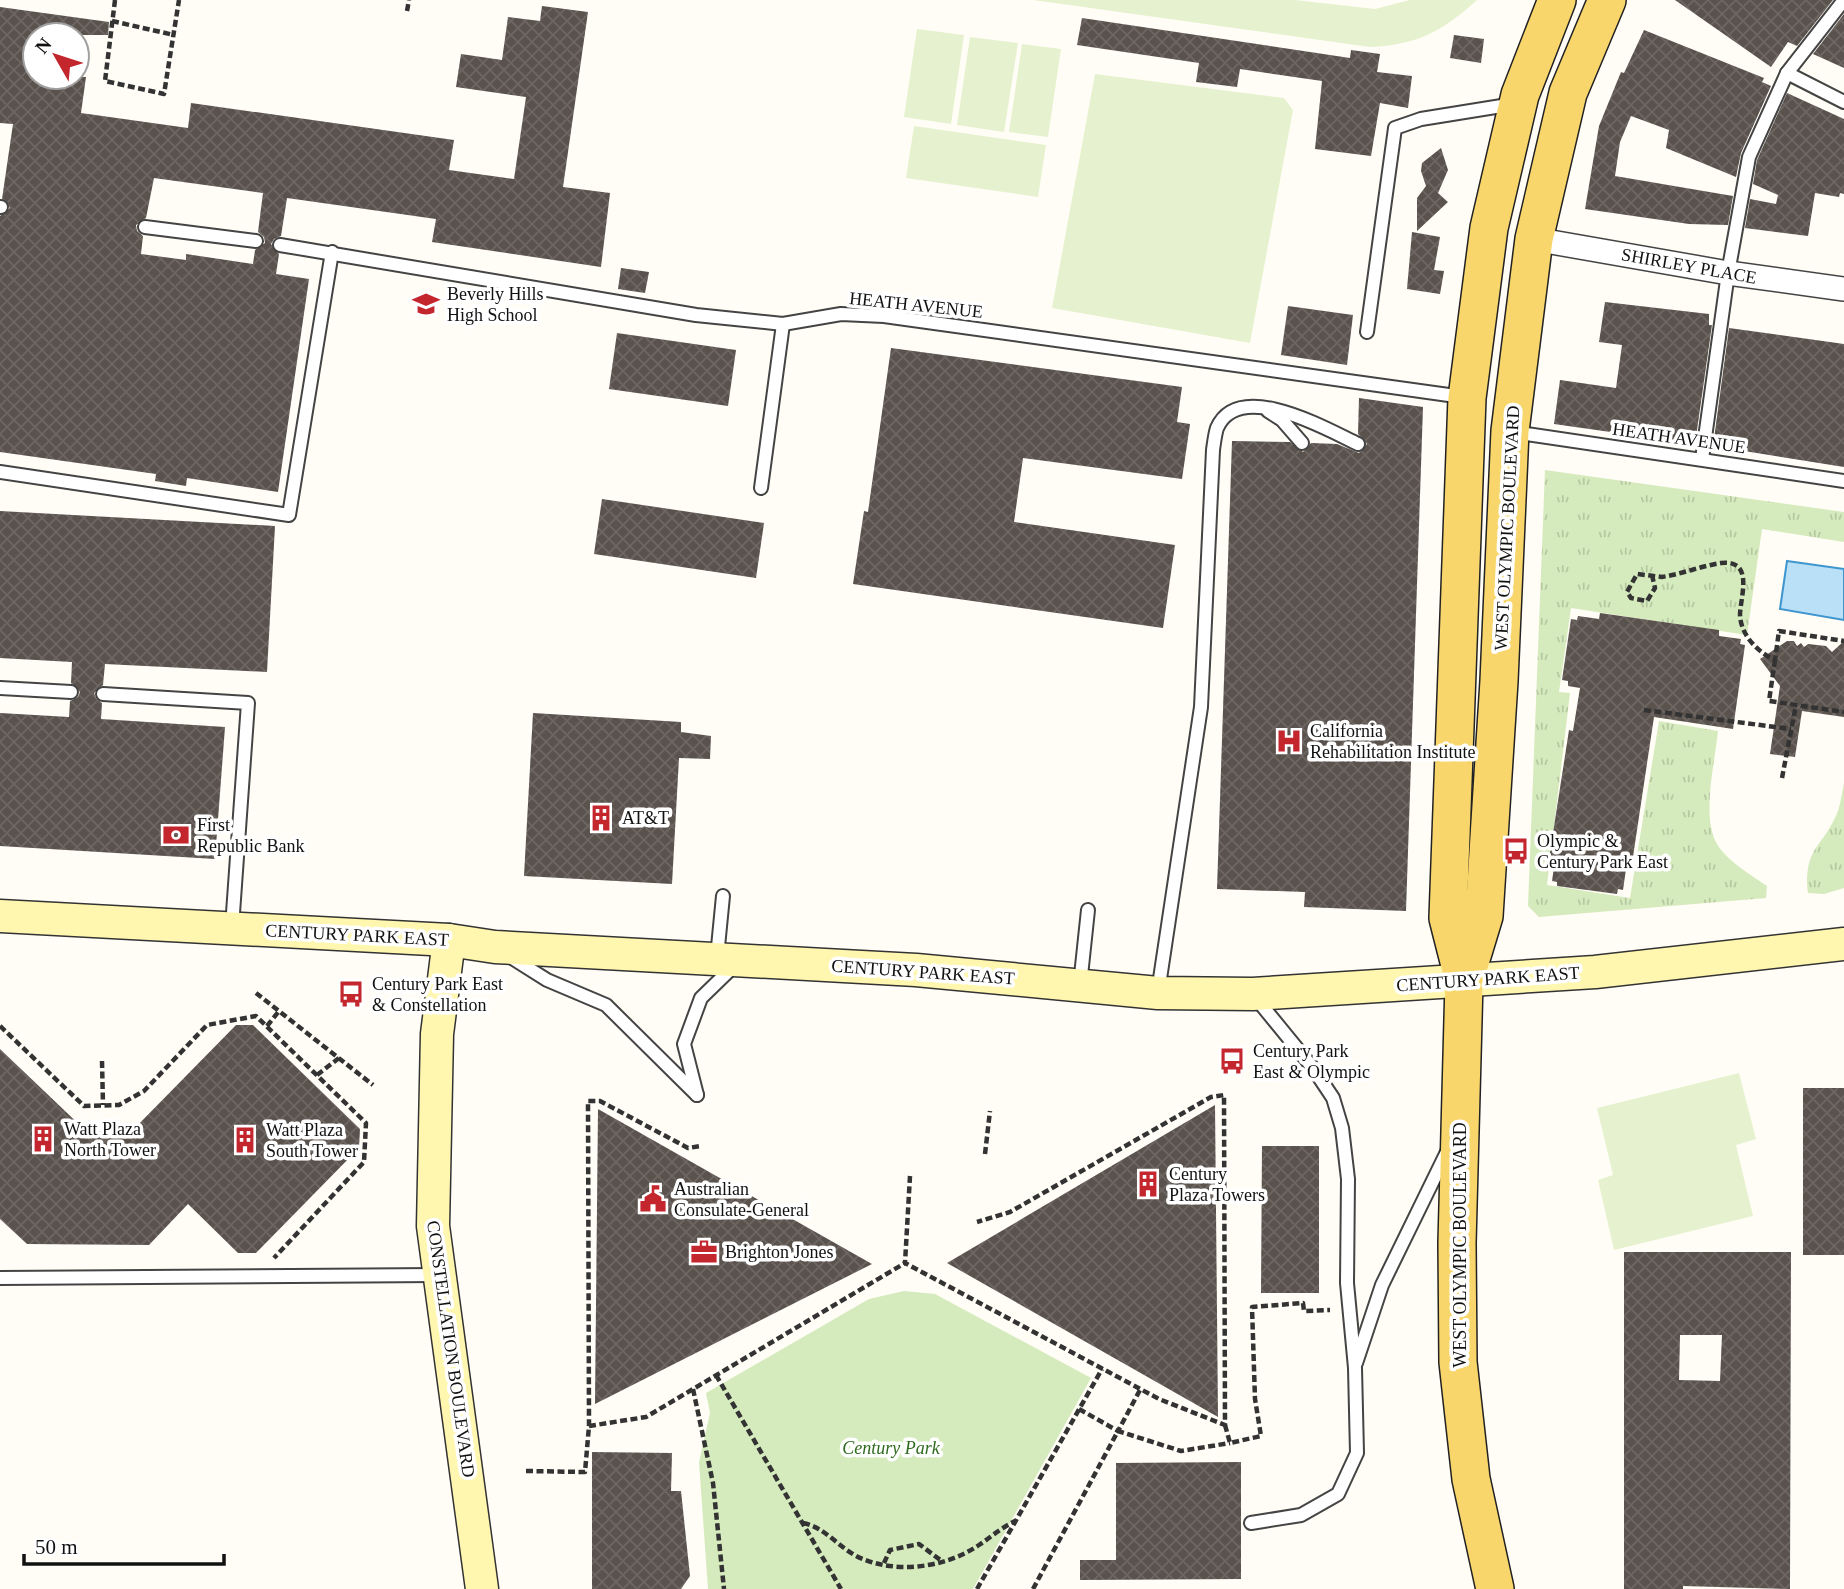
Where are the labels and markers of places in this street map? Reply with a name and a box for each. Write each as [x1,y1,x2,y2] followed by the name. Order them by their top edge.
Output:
[447,284,544,325] place label: Beverly Hills High School
[411,289,441,319] school or university icon: Beverly Hills High School
[1310,721,1475,762] place label: California Rehabilitation Institute
[1274,726,1304,756] hospital icon: California Rehabilitation Institute
[586,803,616,833] building icon: AT&T
[622,808,669,828] place label: AT&T
[197,815,304,856] place label: First Republic Bank
[161,820,191,850] bank icon: First Republic Bank
[1537,831,1668,872] place label: Olympic & Century Park East
[1501,836,1531,866] bus stop icon: Olympic & Century Park East
[372,974,503,1015] place label: Century Park East & Constellation
[336,979,366,1009] bus stop icon: Century Park East & Constellation
[1253,1041,1370,1082] place label: Century Park East & Olympic
[1217,1046,1247,1076] bus stop icon: Century Park East & Olympic
[64,1119,156,1160] place label: Watt Plaza North Tower
[266,1120,358,1161] place label: Watt Plaza South Tower
[28,1124,58,1154] building icon: Watt Plaza North Tower
[230,1125,260,1155] building icon: Watt Plaza South Tower
[1169,1164,1265,1205] place label: Century Plaza Towers
[1133,1169,1163,1199] building icon: Century Plaza Towers
[674,1179,809,1220] place label: Australian Consulate-General
[638,1184,668,1214] public building icon: Australian Consulate-General
[689,1237,719,1267] office icon: Brighton Jones
[725,1242,834,1262] place label: Brighton Jones

